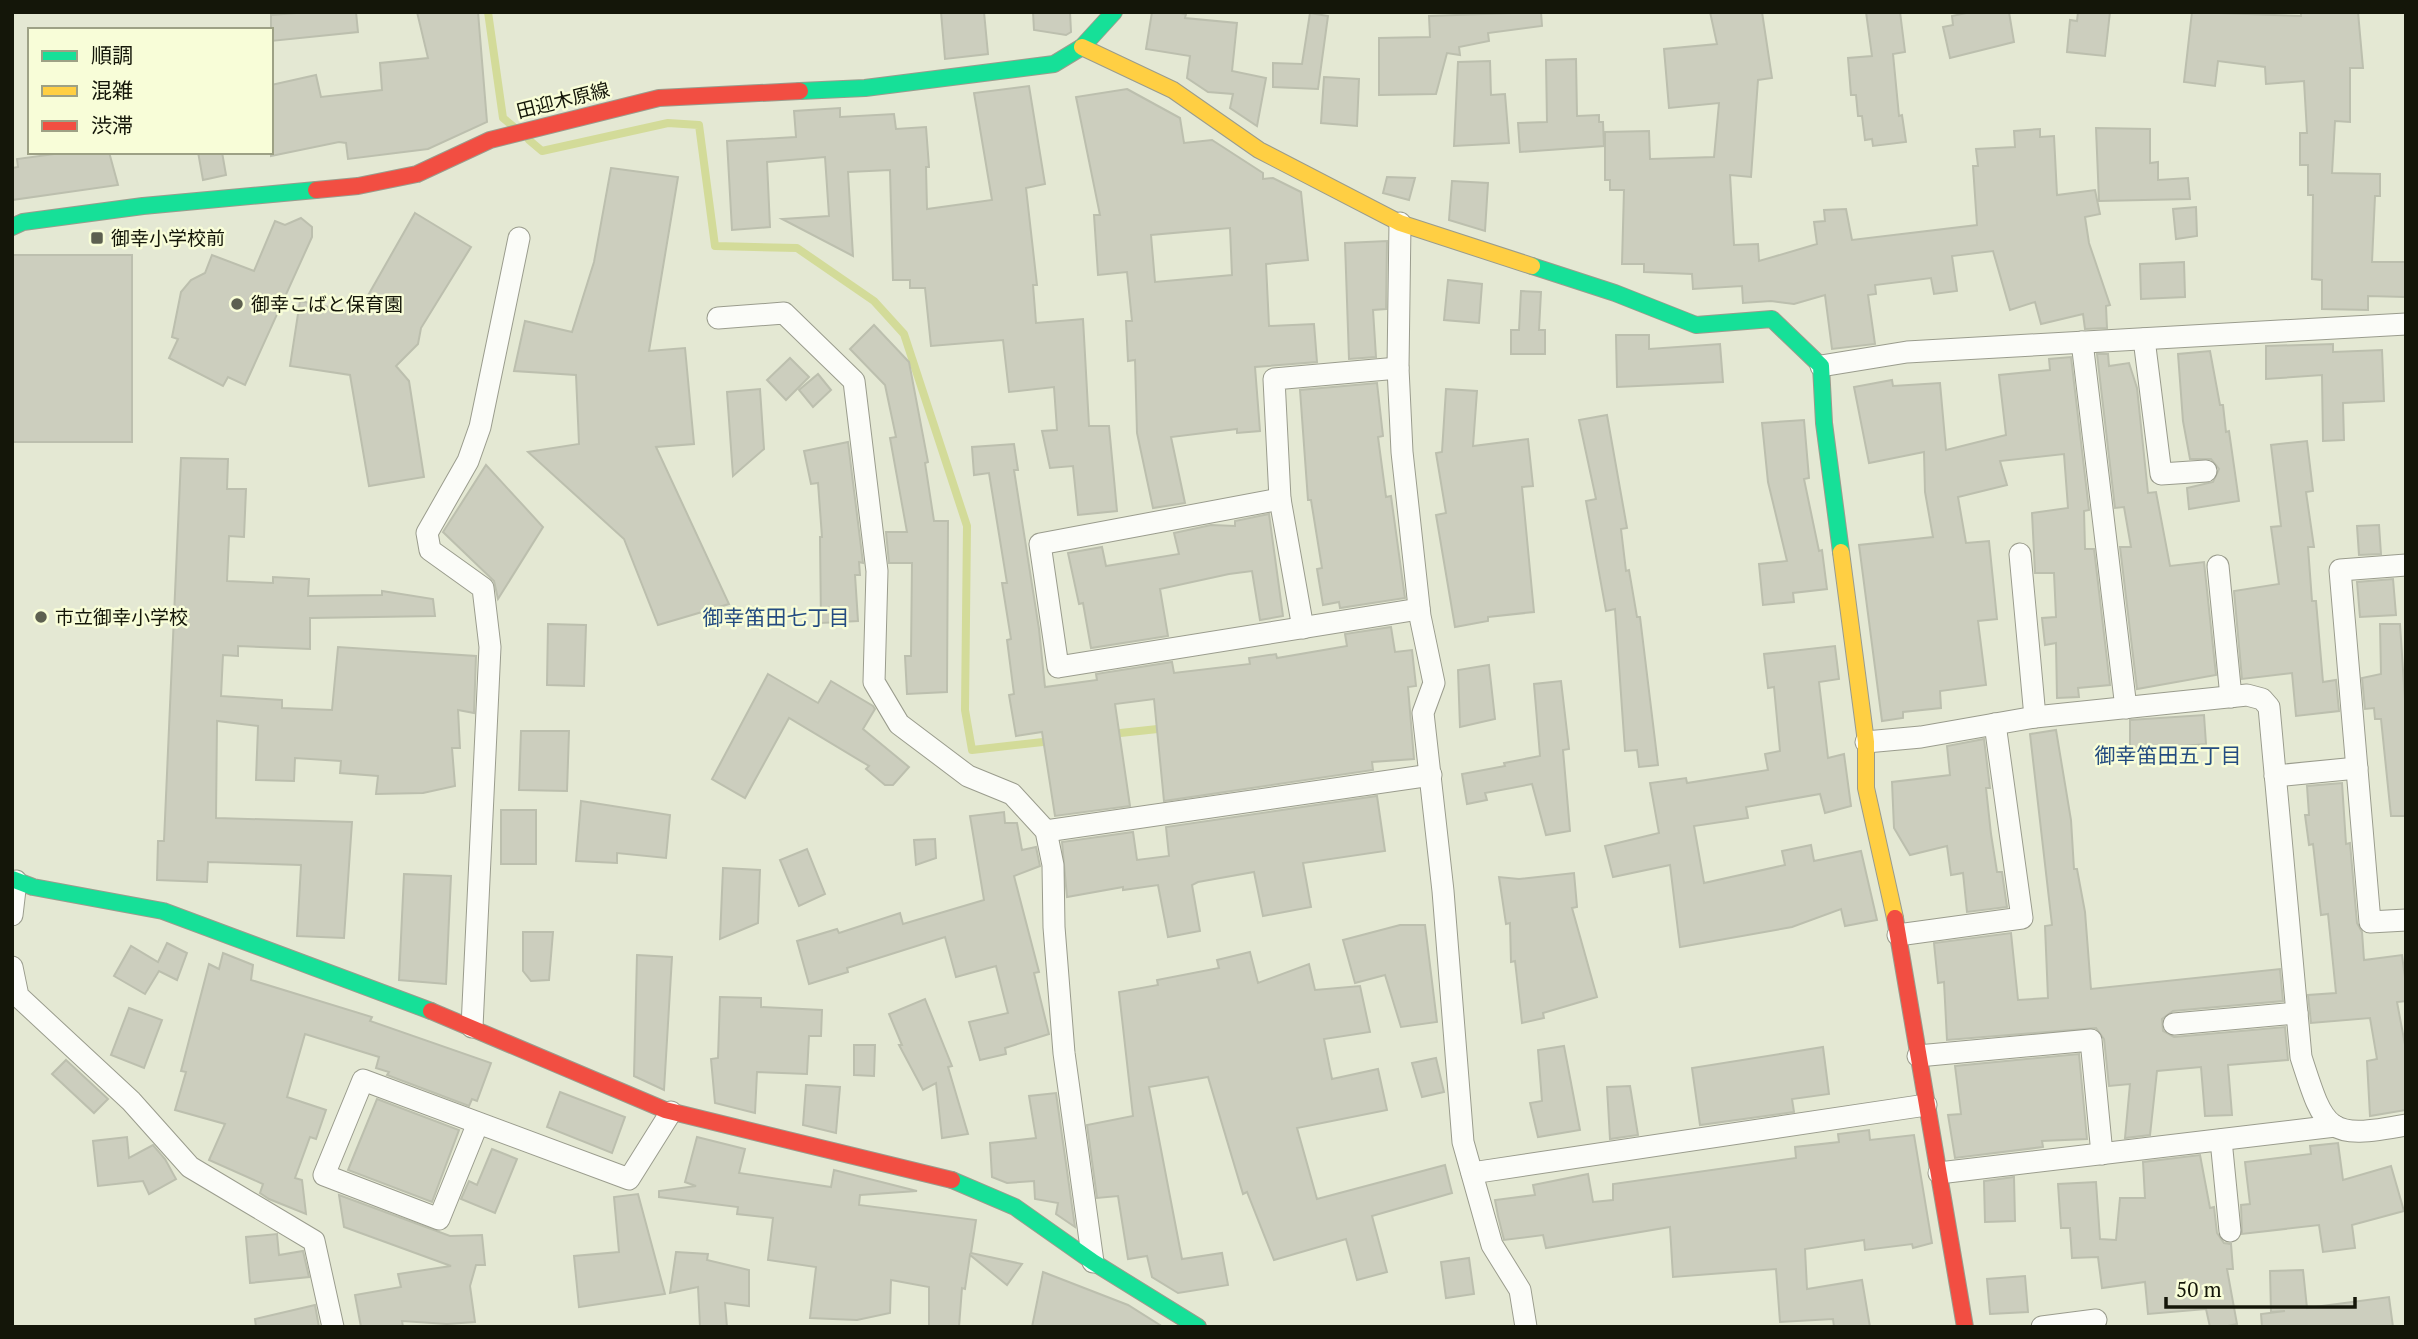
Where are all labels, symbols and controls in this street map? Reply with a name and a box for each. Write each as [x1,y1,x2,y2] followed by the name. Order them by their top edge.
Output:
[28,28,273,154] legend
[91,41,133,69] text: 順調
[91,76,133,104] text: 混雑
[514,76,612,123] street label: 田迎木原線
[91,111,133,139] text: 渋滞
[111,225,225,250] place label: 御幸小学校前
[89,230,105,246] marker: 御幸小学校前
[251,291,403,316] place label: 御幸こばと保育園
[229,296,245,312] marker: 御幸こばと保育園
[703,603,850,631] district label: 御幸笛田七丁目
[55,604,188,629] place label: 市立御幸小学校
[33,609,49,625] marker: 市立御幸小学校
[2095,741,2242,769] district label: 御幸笛田五丁目
[2166,1266,2355,1310] scale bar
[2176,1275,2222,1303] text: 50 m

